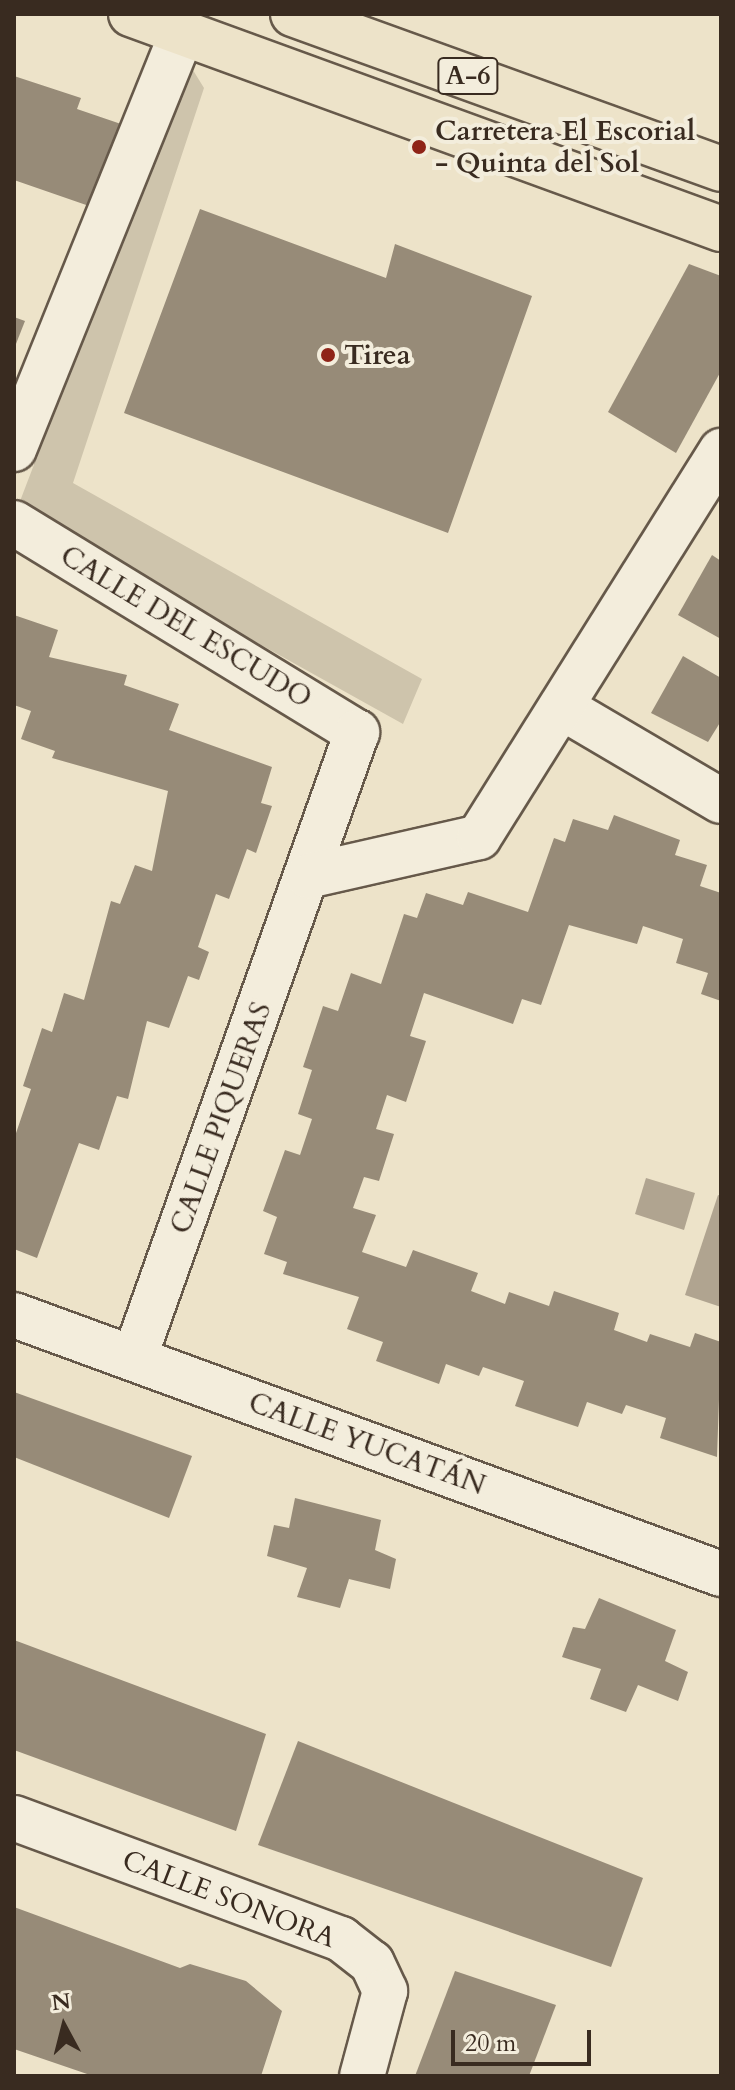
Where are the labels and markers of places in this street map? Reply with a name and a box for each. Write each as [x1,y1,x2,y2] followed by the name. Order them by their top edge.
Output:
[435,114,695,180] place label: Carretera El Escorial - Quinta del Sol
[410,138,428,156] marker: Carretera El Escorial - Quinta del Sol
[344,338,411,372] place label: Tirea
[319,346,337,364] marker: Tirea

